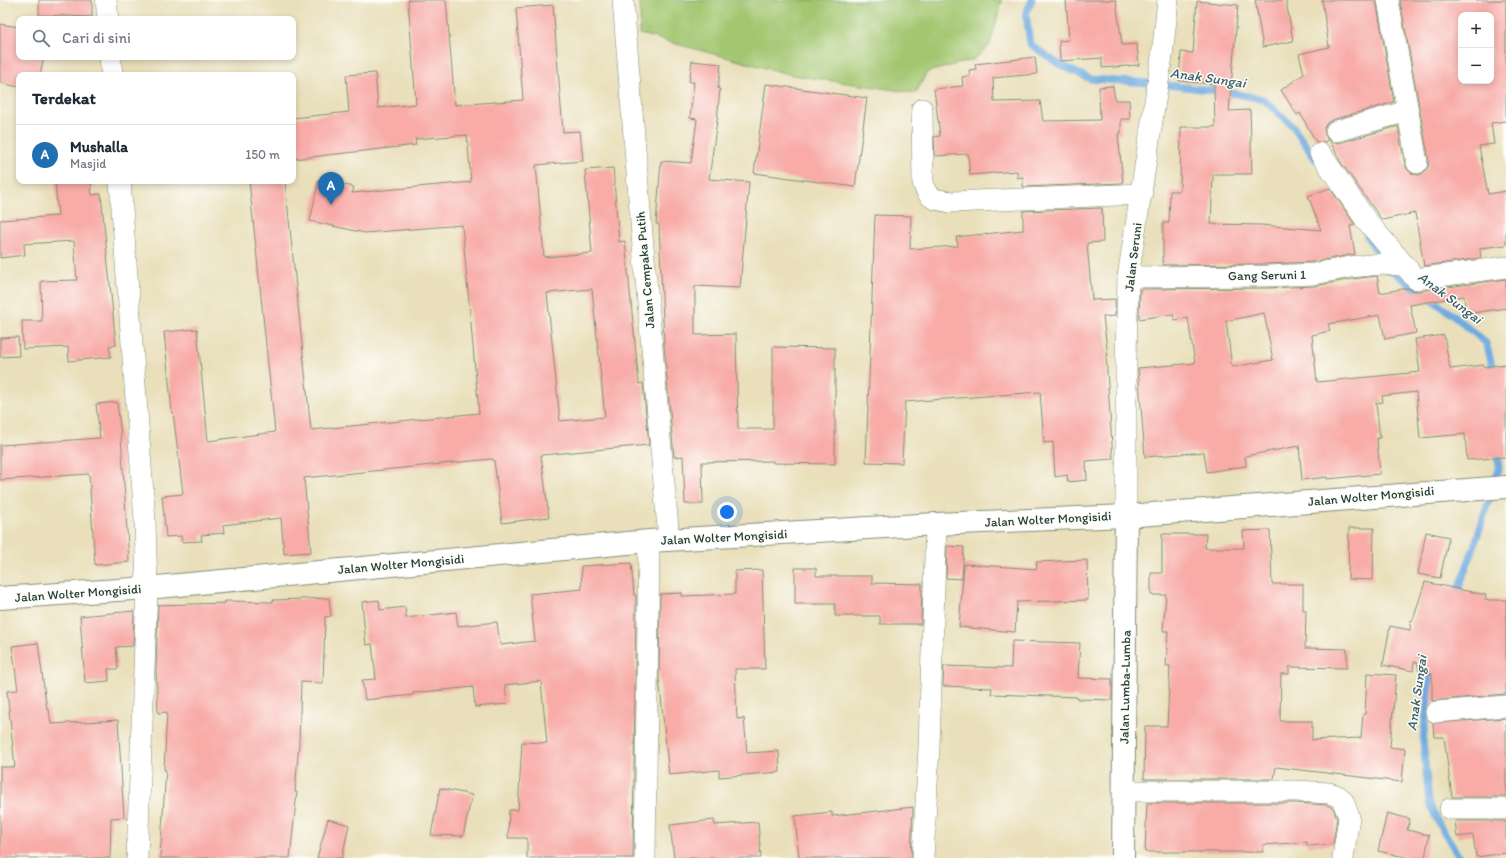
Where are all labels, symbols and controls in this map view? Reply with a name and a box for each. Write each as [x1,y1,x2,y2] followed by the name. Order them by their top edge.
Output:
[1458,12,1494,84] map controls
[1458,12,1494,48] button: +
[16,16,296,60] search box
[30,27,52,49] icon: search
[62,29,131,47] text: Cari di sini
[1458,48,1494,84] button: −
[1169,64,1248,92] water label: Anak Sungai
[32,88,96,108] text: Terdekat
[70,138,128,156] text: Mushalla
[41,147,49,162] text: A
[245,147,280,162] text: 150 m
[70,156,106,171] text: Masjid
[318,172,344,205] pin: A
[632,211,658,329] street label: Jalan Cempaka Putih
[1121,222,1145,292] street label: Jalan Seruni
[1228,267,1306,283] street label: Gang Seruni 1
[1415,268,1487,328] water label: Anak Sungai
[1307,483,1435,509] street label: Jalan Wolter Mongisidi
[717,502,737,522] your location
[984,508,1112,530] street label: Jalan Wolter Mongisidi
[660,526,788,548] street label: Jalan Wolter Mongisidi
[337,551,465,577] street label: Jalan Wolter Mongisidi
[14,581,142,605] street label: Jalan Wolter Mongisidi
[1117,630,1133,744] street label: Jalan Lumba-Lumba
[1403,653,1431,732] water label: Anak Sungai

